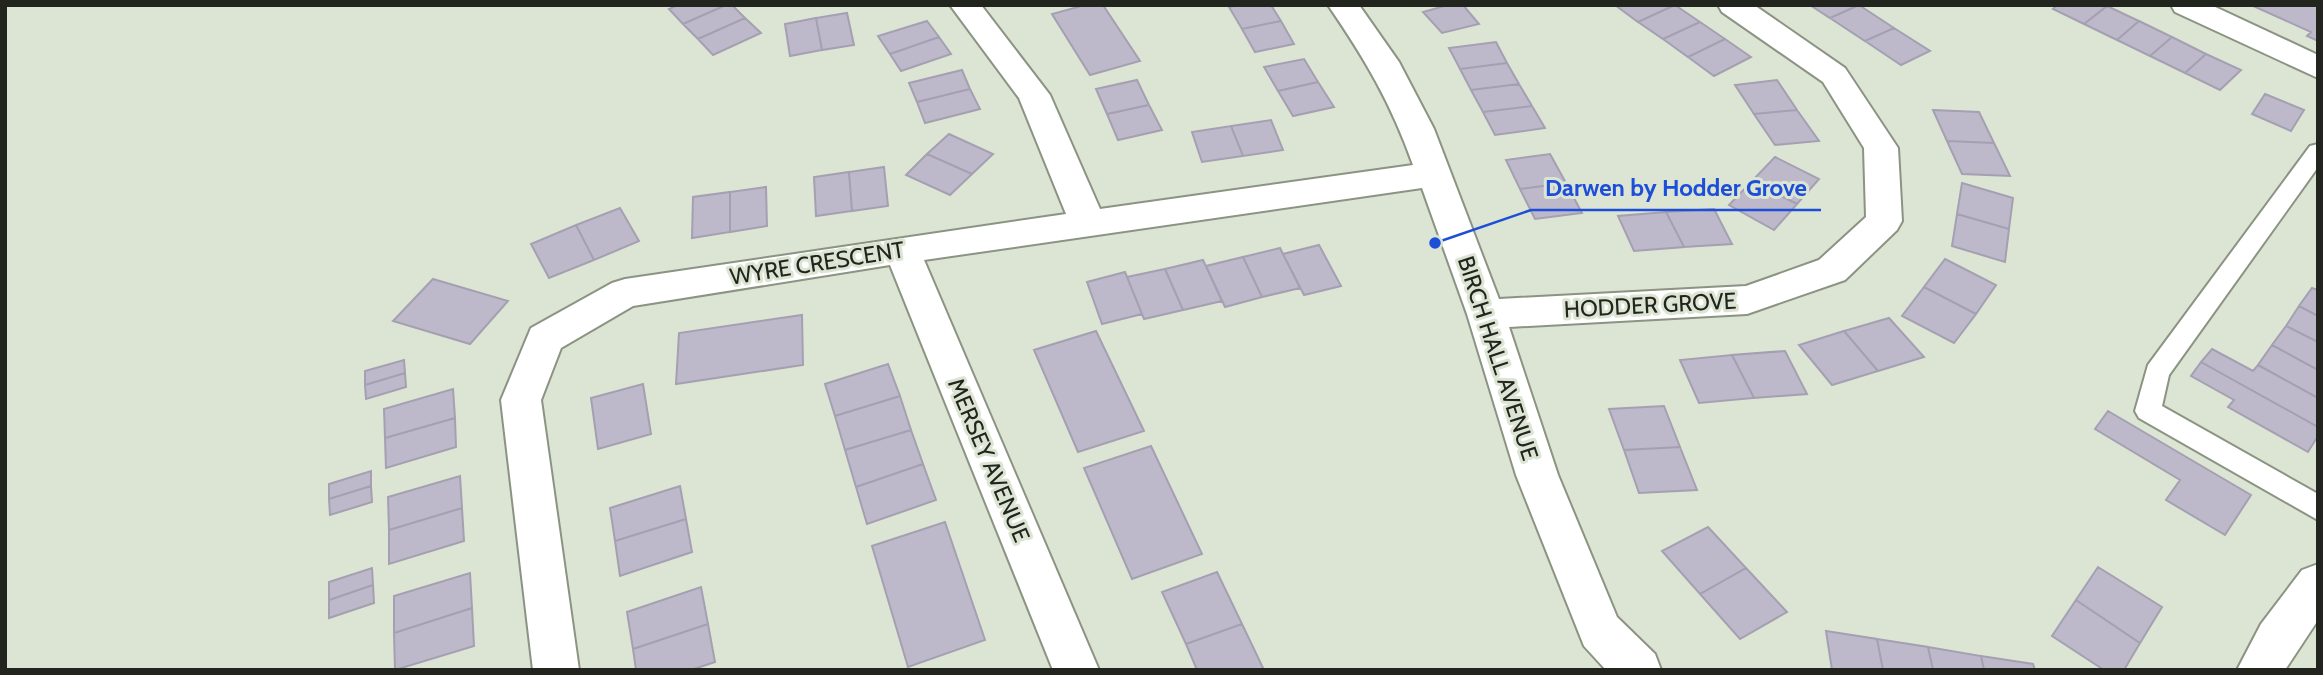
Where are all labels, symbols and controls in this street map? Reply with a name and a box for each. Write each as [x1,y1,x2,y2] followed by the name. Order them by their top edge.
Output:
[1531,165,1821,210] callout: Darwen by Hodder Grove
[1545,173,1807,202] text: Darwen by Hodder Grove
[728,235,906,291] street label: WYRE CRESCENT
[1452,252,1544,464] street label: BIRCH HALL AVENUE
[1563,286,1737,324] street label: HODDER GROVE
[942,374,1036,546] street label: MERSEY AVENUE

